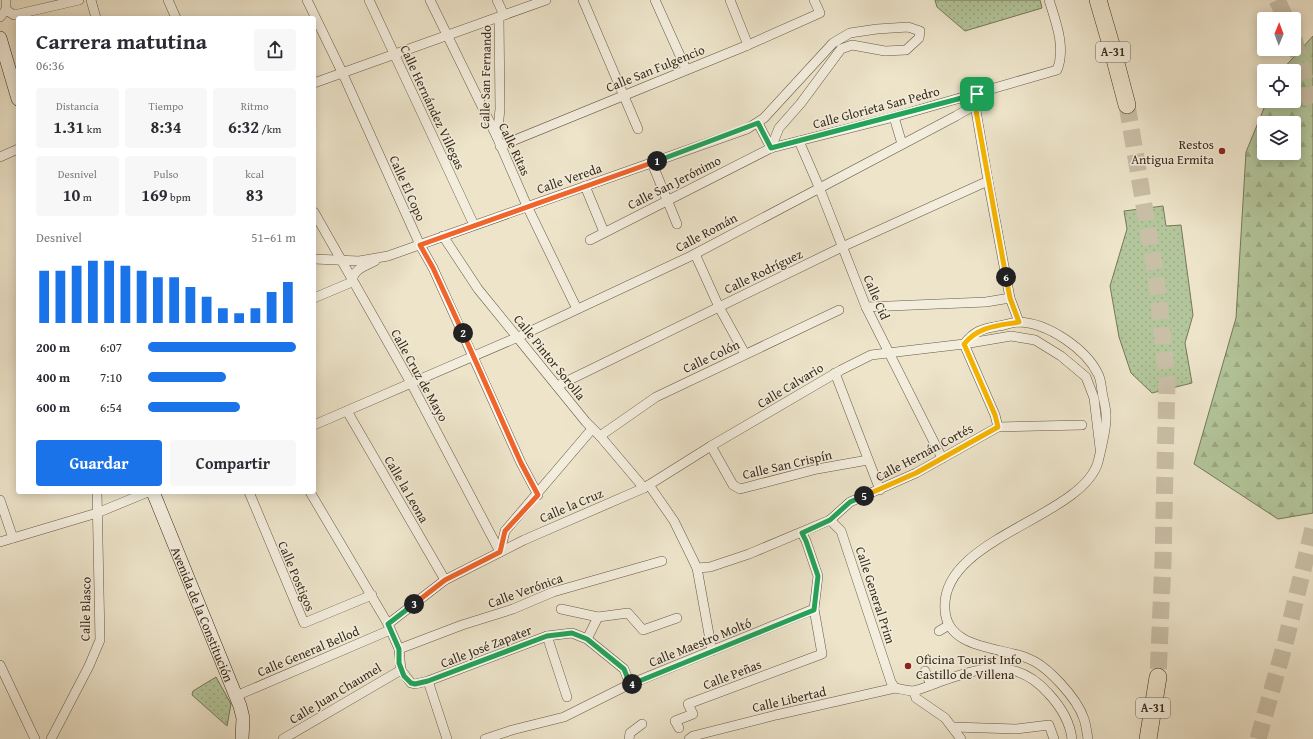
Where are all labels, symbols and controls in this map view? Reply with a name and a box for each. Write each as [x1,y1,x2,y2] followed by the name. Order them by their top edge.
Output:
[1257,12,1301,56] north arrow
[1257,12,1301,160] map controls
[36,25,207,57] text: Carrera matutina
[475,25,496,129] street label: Calle San Fernando
[254,29,296,71] button: share
[603,40,708,97] street label: Calle San Fulgencio
[395,42,470,173] street label: Calle Hernández Villegas
[1096,42,1130,62] road number: A-31
[36,56,64,75] text: 06:36
[1257,64,1301,108] button: locate
[960,77,994,111] pin
[811,81,942,134] street label: Calle Glorieta San Pedro
[966,83,988,105] icon: arrive
[56,98,99,114] text: Distancia
[149,98,183,114] text: Tiempo
[241,98,269,114] text: Ritmo
[53,114,84,139] text: 1.31
[150,114,182,139] text: 8:34
[228,114,259,139] text: 6:32
[1257,116,1301,160] button: layers
[494,120,535,179] street label: Calle Ritas
[84,121,101,137] text: km
[259,121,281,137] text: /km
[1131,135,1215,169] place label: Restos Antigua Ermita
[1217,146,1227,156] marker: Restos Antigua Ermita
[624,151,725,214] street label: Calle San Jerónimo
[647,151,667,171] pin: 1
[385,152,431,224] street label: Calle El Copo
[654,153,660,169] text: 1
[534,158,605,198] street label: Calle Vereda
[58,166,97,182] text: Desnivel
[154,166,178,182] text: Pulso
[245,166,264,182] text: kcal
[63,182,80,207] text: 10
[141,182,168,207] text: 169
[246,182,263,207] text: 83
[80,189,92,205] text: m
[168,189,191,205] text: bpm
[672,208,741,257] street label: Calle Román
[36,228,82,247] text: Desnivel
[251,228,296,247] text: 51–61 m
[721,244,806,299] street label: Calle Rodríguez
[996,267,1016,287] pin: 6
[1003,269,1009,285] text: 6
[859,272,895,323] street label: Calle Cid
[509,311,591,405] street label: Calle Pintor Sorolla
[453,323,473,343] pin: 2
[460,325,466,341] text: 2
[386,326,453,425] street label: Calle Cruz de Mayo
[680,335,743,378] street label: Calle Colón
[36,338,70,357] text: 200 m
[100,338,122,357] text: 6:07
[754,358,827,413] street label: Calle Calvario
[36,368,70,387] text: 400 m
[100,368,122,387] text: 7:10
[36,398,70,417] text: 600 m
[100,398,122,417] text: 6:54
[872,419,976,486] street label: Calle Hernán Cortés
[36,440,162,486] button: Guardar
[170,440,296,486] button: Compartir
[740,445,834,484] street label: Calle San Crispín
[380,452,434,527] street label: Calle la Leona
[537,483,606,527] street label: Calle la Cruz
[854,486,874,506] pin: 5
[861,488,867,504] text: 5
[273,538,320,614] street label: Calle Postigos
[166,544,239,686] street label: Avenida de la Constitución
[851,544,900,647] street label: Calle General Prim
[485,568,566,613] street label: Calle Verónica
[75,576,96,641] street label: Calle Blasco
[404,594,424,614] pin: 3
[411,596,417,612] text: 3
[646,613,755,672] street label: Calle Maestro Moltó
[438,620,535,673] street label: Calle José Zapater
[254,621,362,681] street label: Calle General Bellod
[916,650,1022,684] place label: Oficina Tourist Info Castillo de Villena
[700,655,764,694] street label: Calle Peñas
[285,658,385,729] street label: Calle Juan Chaumel
[903,661,913,671] marker: Oficina Tourist Info Castillo de Villena
[622,674,642,694] pin: 4
[629,676,635,692] text: 4
[750,682,828,717] street label: Calle Libertad
[1136,698,1170,718] road number: A-31

